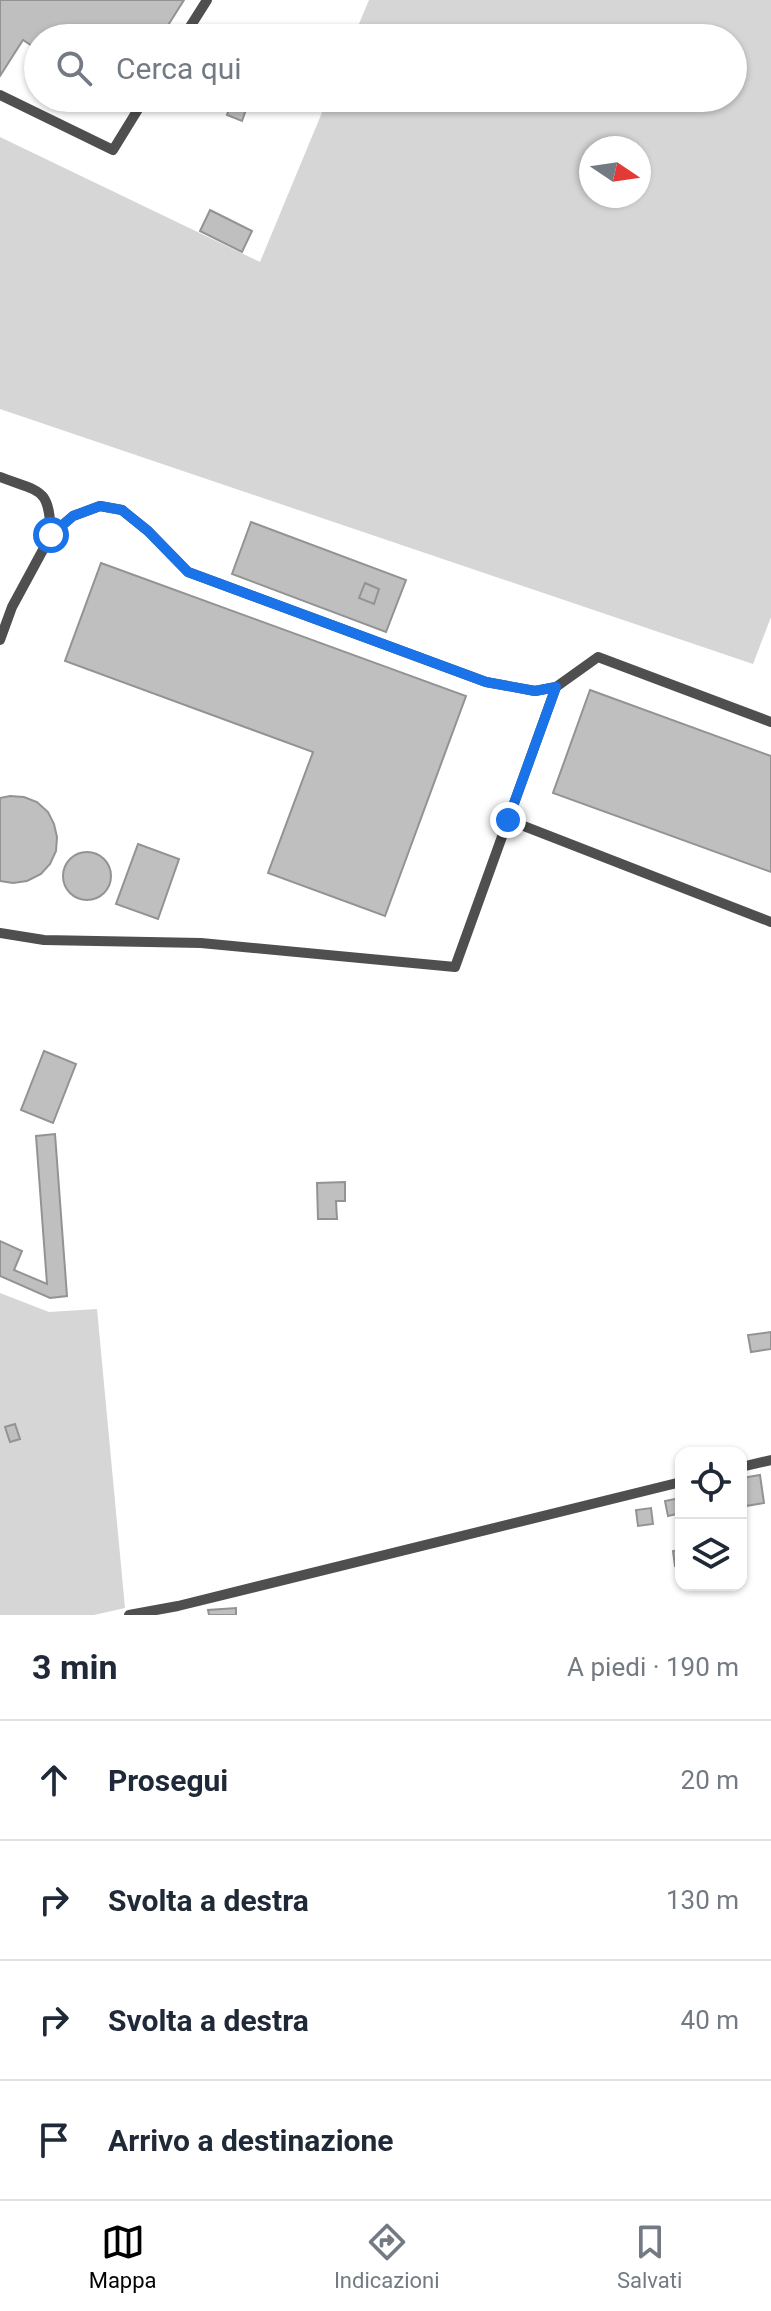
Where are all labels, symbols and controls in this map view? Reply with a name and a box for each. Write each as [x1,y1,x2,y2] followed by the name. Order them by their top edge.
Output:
[24,24,747,112] search box
[52,46,96,90] icon: search
[116,51,242,86] text: Cerca qui
[579,136,651,208] north arrow
[33,517,69,553] route start
[490,802,526,838] route end
[675,1447,747,1591] map controls
[675,1447,747,1519] button: locate
[675,1519,747,1591] button: layers
[32,1647,117,1687] text: 3 min
[567,1652,739,1682] text: A piedi · 190 m
[32,1758,76,1802] icon: ahead
[108,1763,228,1798] text: Prosegui
[681,1765,739,1795] text: 20 m
[32,1878,76,1922] icon: right
[108,1883,309,1918] text: Svolta a destra
[666,1885,739,1915] text: 130 m
[32,1998,76,2042] icon: right
[108,2003,309,2038] text: Svolta a destra
[681,2005,739,2035] text: 40 m
[32,2118,76,2162] icon: arrive
[108,2123,394,2158] text: Arrivo a destinazione
[89,2220,157,2293] tab: Mappa
[334,2220,440,2293] tab: Indicazioni
[617,2220,682,2293] tab: Salvati

